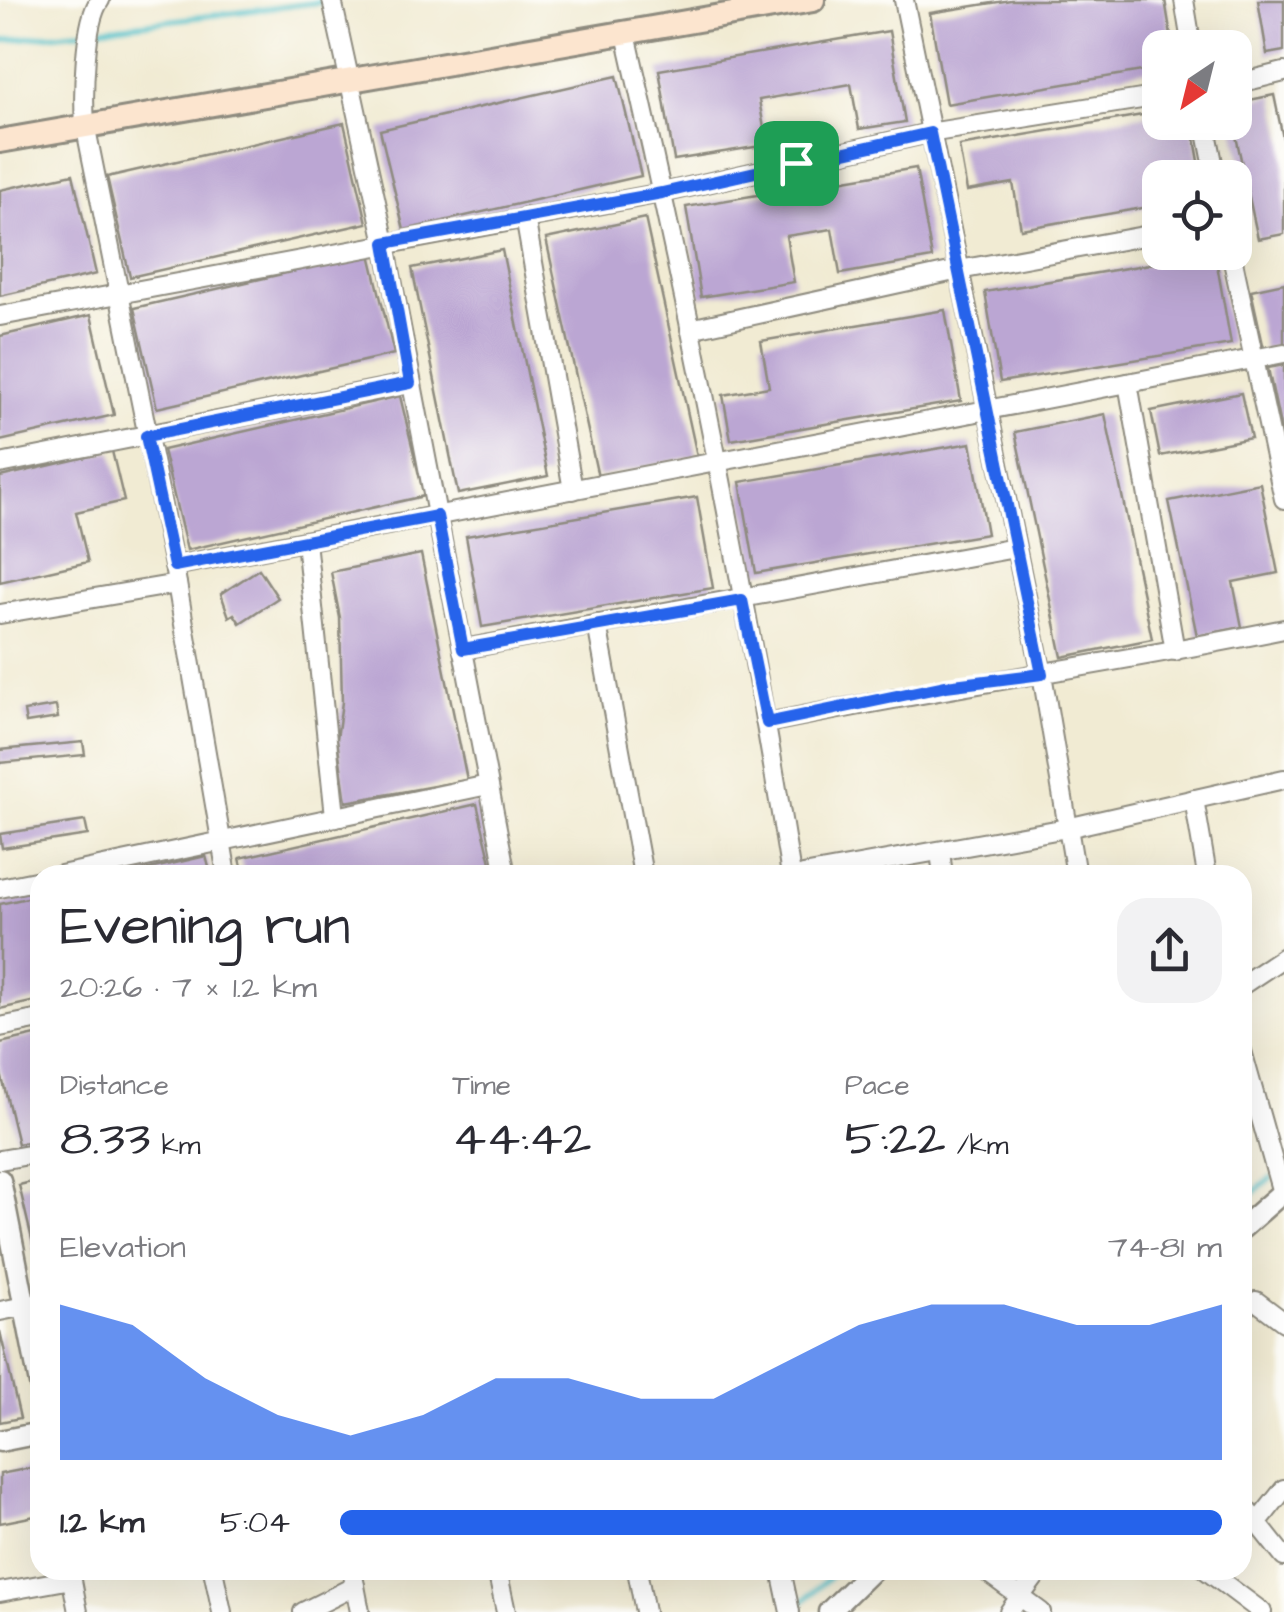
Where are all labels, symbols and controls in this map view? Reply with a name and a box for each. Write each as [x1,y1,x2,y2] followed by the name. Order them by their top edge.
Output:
[1142,30,1252,140] north arrow
[1142,30,1252,270] map controls
[754,121,839,206] pin
[769,136,824,191] icon: arrive
[1142,160,1252,270] button: locate
[60,889,350,965] text: Evening run
[1117,898,1222,1003] button: share
[60,965,317,1010] text: 20:26 · 7 × 1.2 km
[60,1066,169,1105] text: Distance
[452,1066,511,1105] text: Time
[845,1066,910,1105] text: Pace
[60,1105,150,1174] text: 8.33
[452,1105,591,1174] text: 44:42
[845,1105,946,1174] text: 5:22
[150,1126,201,1165] text: km
[946,1126,1009,1165] text: /km
[60,1225,186,1270] text: Elevation
[1108,1225,1222,1270] text: 74–81 m
[60,1500,144,1545] text: 1.2 km
[220,1500,290,1545] text: 5:04

